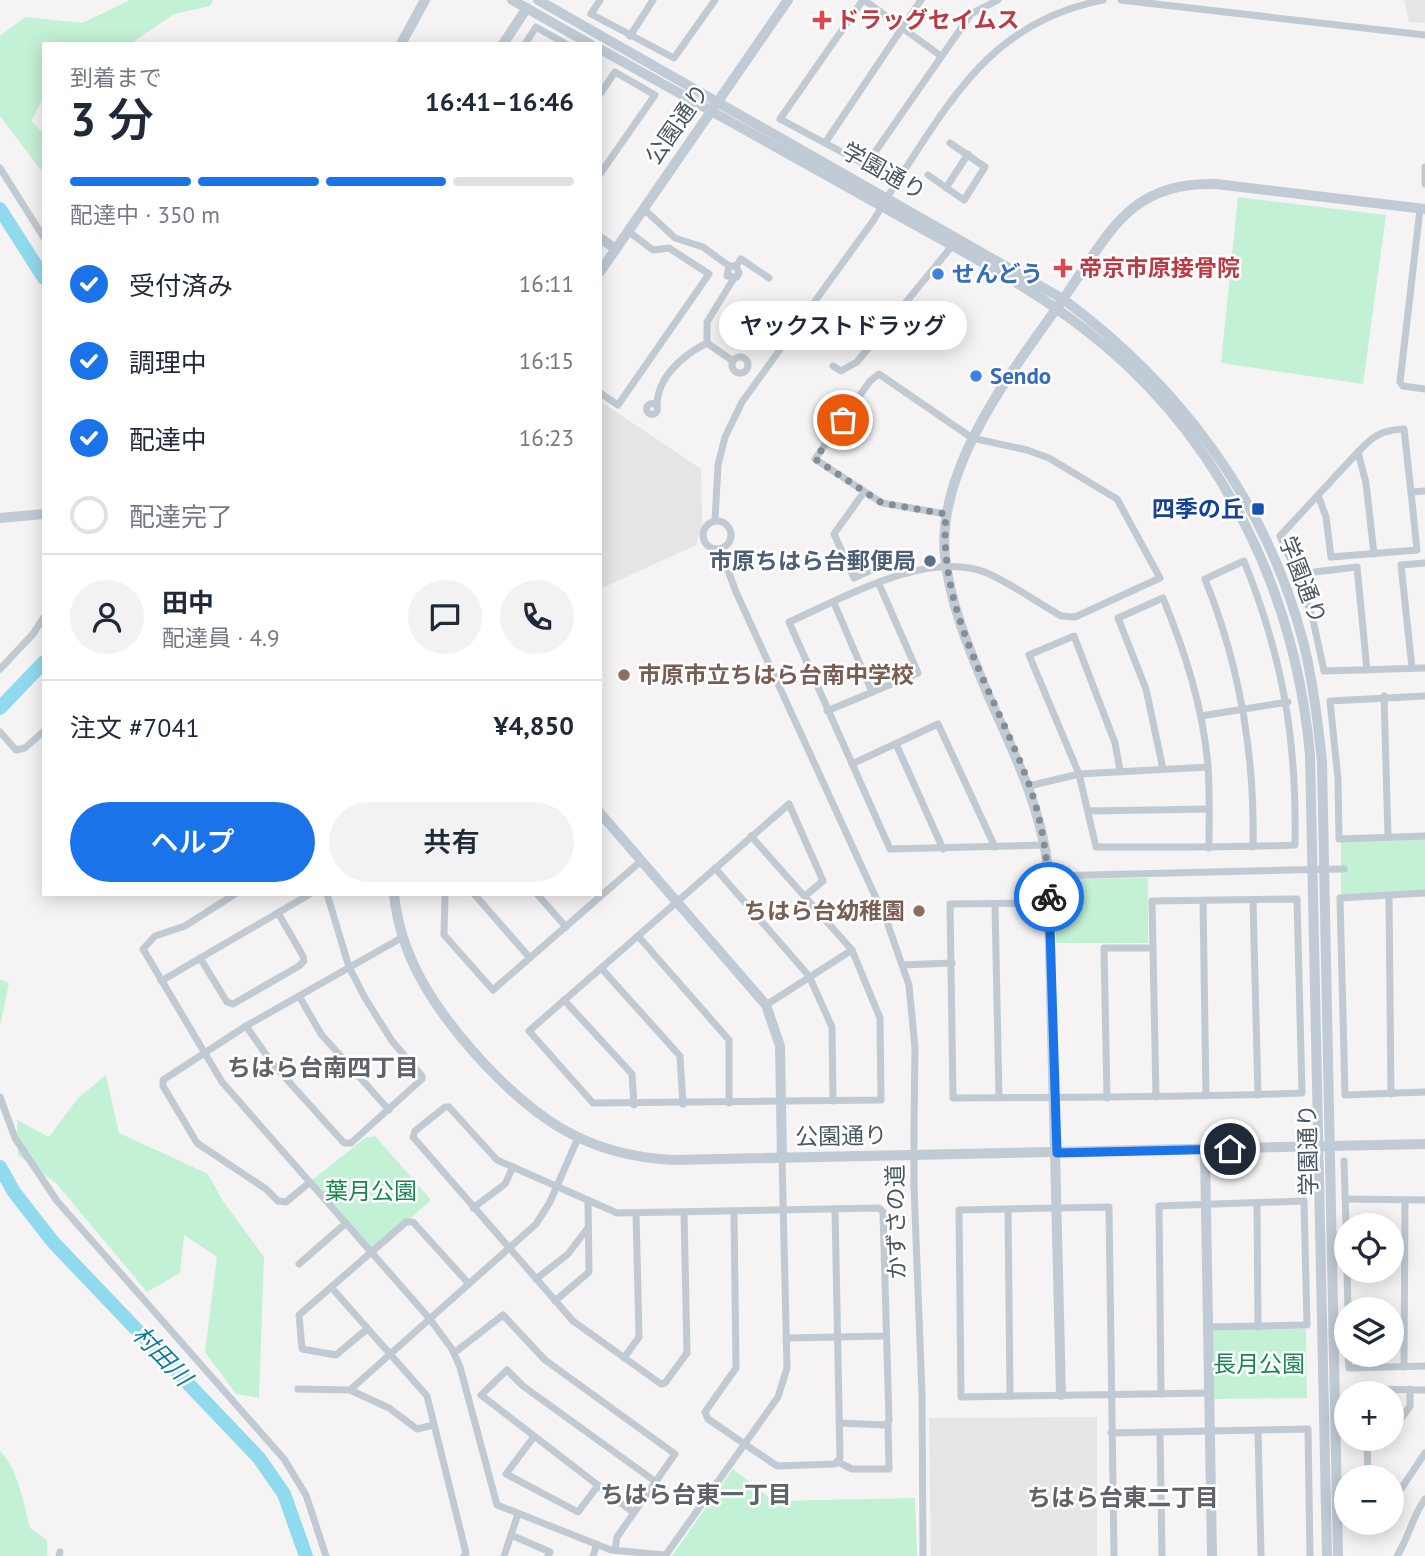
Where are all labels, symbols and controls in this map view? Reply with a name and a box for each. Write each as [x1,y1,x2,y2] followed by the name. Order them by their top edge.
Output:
[836,5,1020,34] place label: ドラッグセイムス
[814,12,830,28] marker: ドラッグセイムス
[70,63,162,92] text: 到着まで
[638,78,715,170] street label: 公園通り
[425,85,574,118] text: 16:41–16:46
[70,89,154,149] text: 3 分
[837,136,932,206] street label: 学園通り
[70,200,220,229] text: 配達中 · 350 m
[1079,253,1240,282] place label: 帝京市原接骨院
[1053,258,1073,278] marker: 帝京市原接骨院
[952,259,1043,288] place label: せんどう
[70,265,108,303] icon: check
[930,266,946,282] marker: せんどう
[129,269,233,302] text: 受付済み
[519,269,574,298] text: 16:11
[719,301,967,350] callout: ヤックストドラッグ
[740,311,946,340] text: ヤックストドラッグ
[70,342,108,380] icon: check
[129,346,207,379] text: 調理中
[519,346,574,375] text: 16:15
[990,361,1051,390] place label: Sendo
[968,368,984,384] marker: Sendo
[813,390,873,450] pin
[824,401,862,439] icon: bag
[70,419,108,457] icon: check
[129,423,207,456] text: 配達中
[519,423,574,452] text: 16:23
[1152,494,1244,523] place label: 四季の丘
[129,500,233,533] text: 配達完了
[1250,501,1266,517] marker: 四季の丘
[1273,532,1333,628] street label: 学園通り
[709,546,916,575] place label: 市原ちはら台郵便局
[922,553,938,569] marker: 市原ちはら台郵便局
[70,580,144,654] button: person
[408,580,482,654] button: chat
[500,580,574,654] button: phone
[162,586,214,619] text: 田中
[162,623,279,652] text: 配達員 · 4.9
[638,660,914,689] place label: 市原市立ちはら台南中学校
[616,667,632,683] marker: 市原市立ちはら台南中学校
[494,709,574,742] text: ¥4,850
[70,711,200,744] text: 注文 #7041
[70,802,315,882] button: ヘルプ
[329,802,574,882] button: 共有
[1014,862,1084,932] courier
[1030,878,1068,916] icon: bike
[744,896,905,925] place label: ちはら台幼稚園
[911,903,927,919] marker: ちはら台幼稚園
[227,1052,419,1083] district label: ちはら台南四丁目
[1292,1104,1323,1196] street label: 学園通り
[1200,1119,1260,1179] pin
[795,1120,887,1151] street label: 公園通り
[1211,1130,1249,1168] icon: home
[880,1164,911,1280] street label: かずさの道
[325,1176,417,1205] park label: 葉月公園
[1334,1213,1404,1535] map controls
[1334,1213,1404,1283] button: locate
[1334,1297,1404,1367] button: layers
[126,1319,201,1394] water label: 村田川
[1213,1349,1305,1378] park label: 長月公園
[1334,1381,1404,1451] button: +
[1334,1465,1404,1535] button: −
[600,1479,792,1510] district label: ちはら台東一丁目
[1027,1482,1219,1513] district label: ちはら台東二丁目

